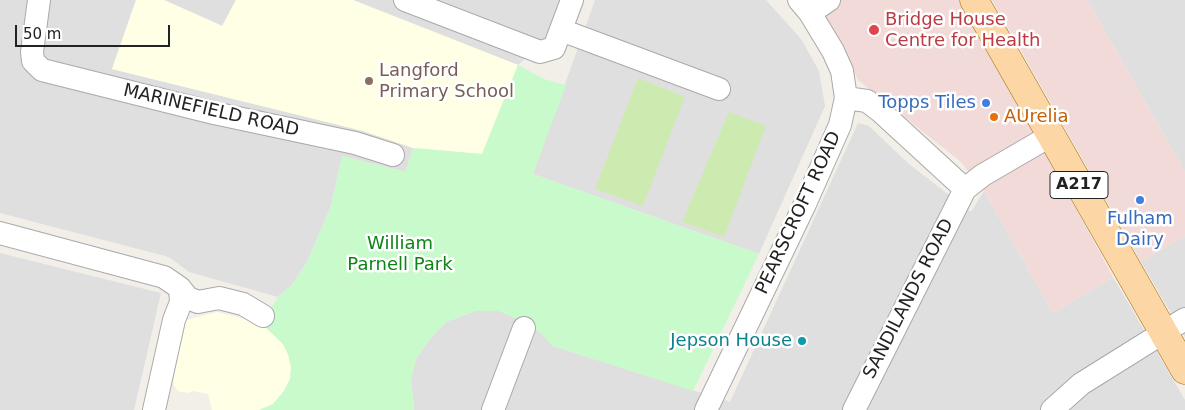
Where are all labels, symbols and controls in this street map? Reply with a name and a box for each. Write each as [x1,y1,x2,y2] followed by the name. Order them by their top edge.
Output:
[885,9,1040,52] place label: Bridge House Centre for Health
[18,15,172,47] scale bar
[867,23,881,37] marker: Bridge House Centre for Health
[23,25,61,43] text: 50 m
[379,60,514,102] place label: Langford Primary School
[363,75,375,87] marker: Langford Primary School
[121,80,301,142] street label: MARINEFIELD ROAD
[878,92,976,114] place label: Topps Tiles
[980,97,992,109] marker: Topps Tiles
[1004,106,1069,128] place label: AUrelia
[988,111,1000,123] marker: AUrelia
[752,128,846,298] street label: PEARSCROFT ROAD
[1050,172,1108,198] road number: A217
[1134,194,1146,206] marker: Fulham Dairy
[1107,208,1173,250] place label: Fulham Dairy
[859,215,959,383] street label: SANDILANDS ROAD
[347,233,453,276] park label: William Parnell Park
[670,330,792,352] place label: Jepson House
[796,335,808,347] marker: Jepson House

